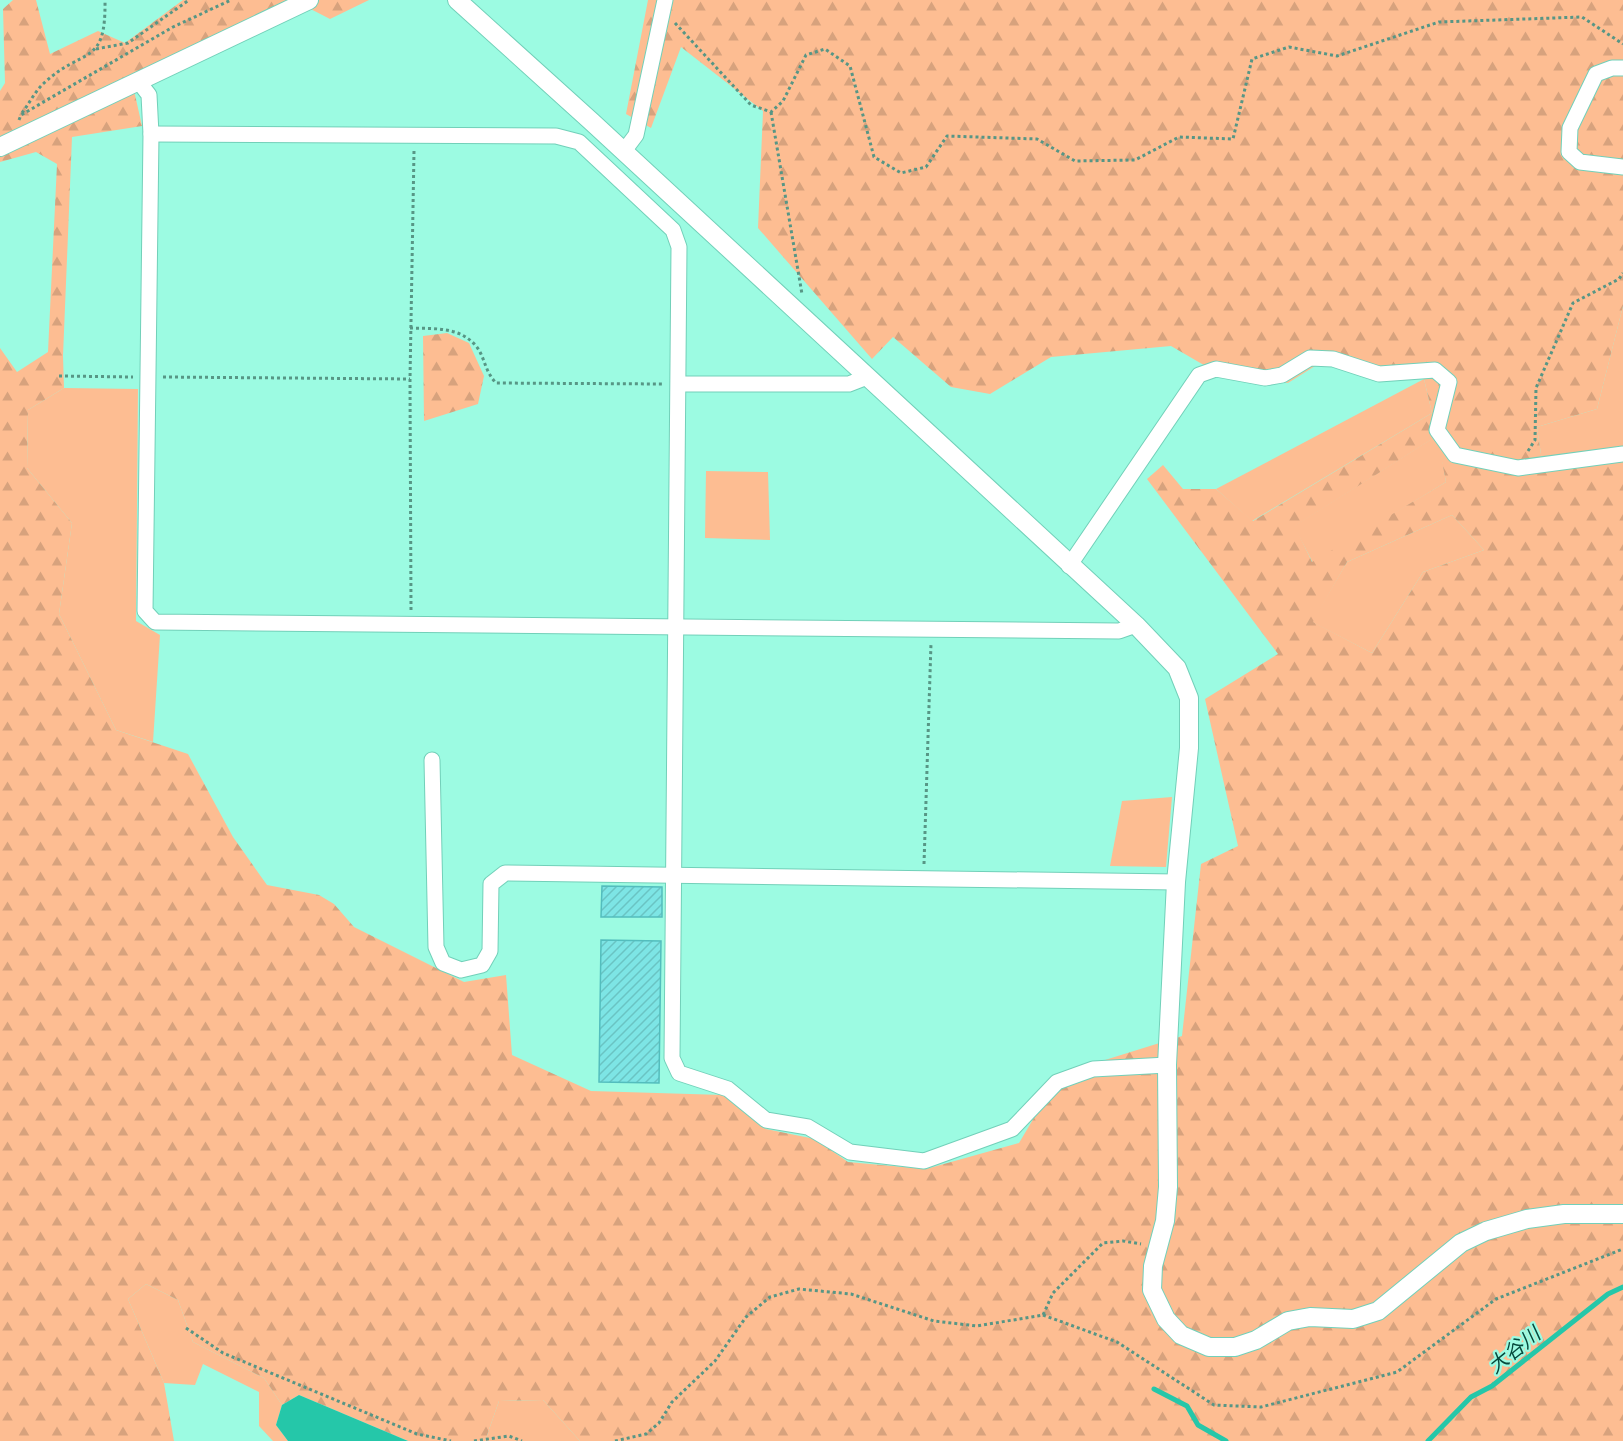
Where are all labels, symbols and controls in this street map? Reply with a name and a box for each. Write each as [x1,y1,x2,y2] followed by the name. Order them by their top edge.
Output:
[1484,1321,1546,1377] water label: 大谷川

